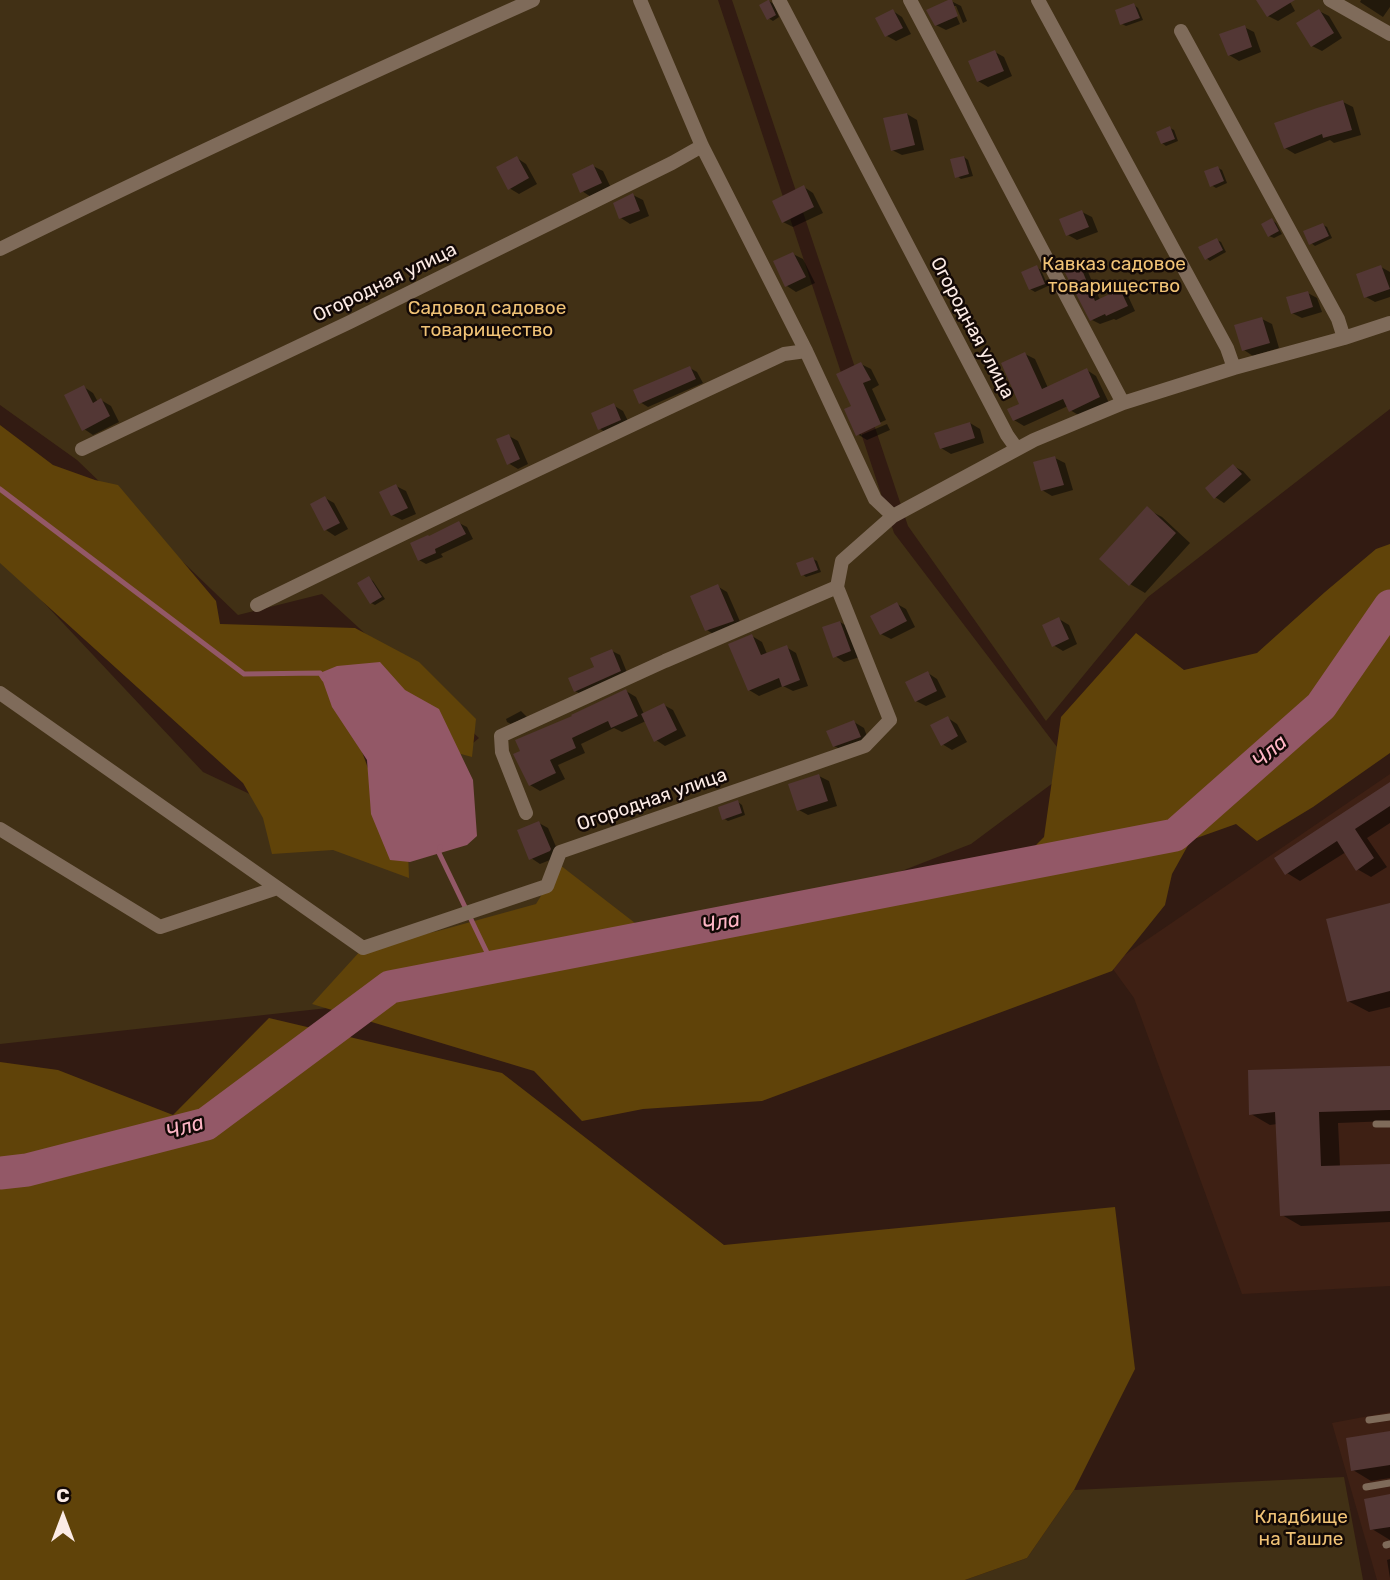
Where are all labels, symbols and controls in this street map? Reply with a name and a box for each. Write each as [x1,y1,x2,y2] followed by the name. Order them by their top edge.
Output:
[309,238,461,328] street label: Огородная улица
[925,253,1019,403] street label: Огородная улица
[1042,254,1186,298] park label: Кавказ садовое товарищество
[408,298,566,342] park label: Садовод садовое товарищество
[1247,730,1293,774] water label: Чла
[574,764,730,836] street label: Огородная улица
[700,907,742,939] water label: Чла
[163,1110,207,1146] water label: Чла
[28,1482,98,1552] north arrow
[56,1484,70,1507] text: С
[1254,1507,1348,1551] park label: Кладбище на Ташле

